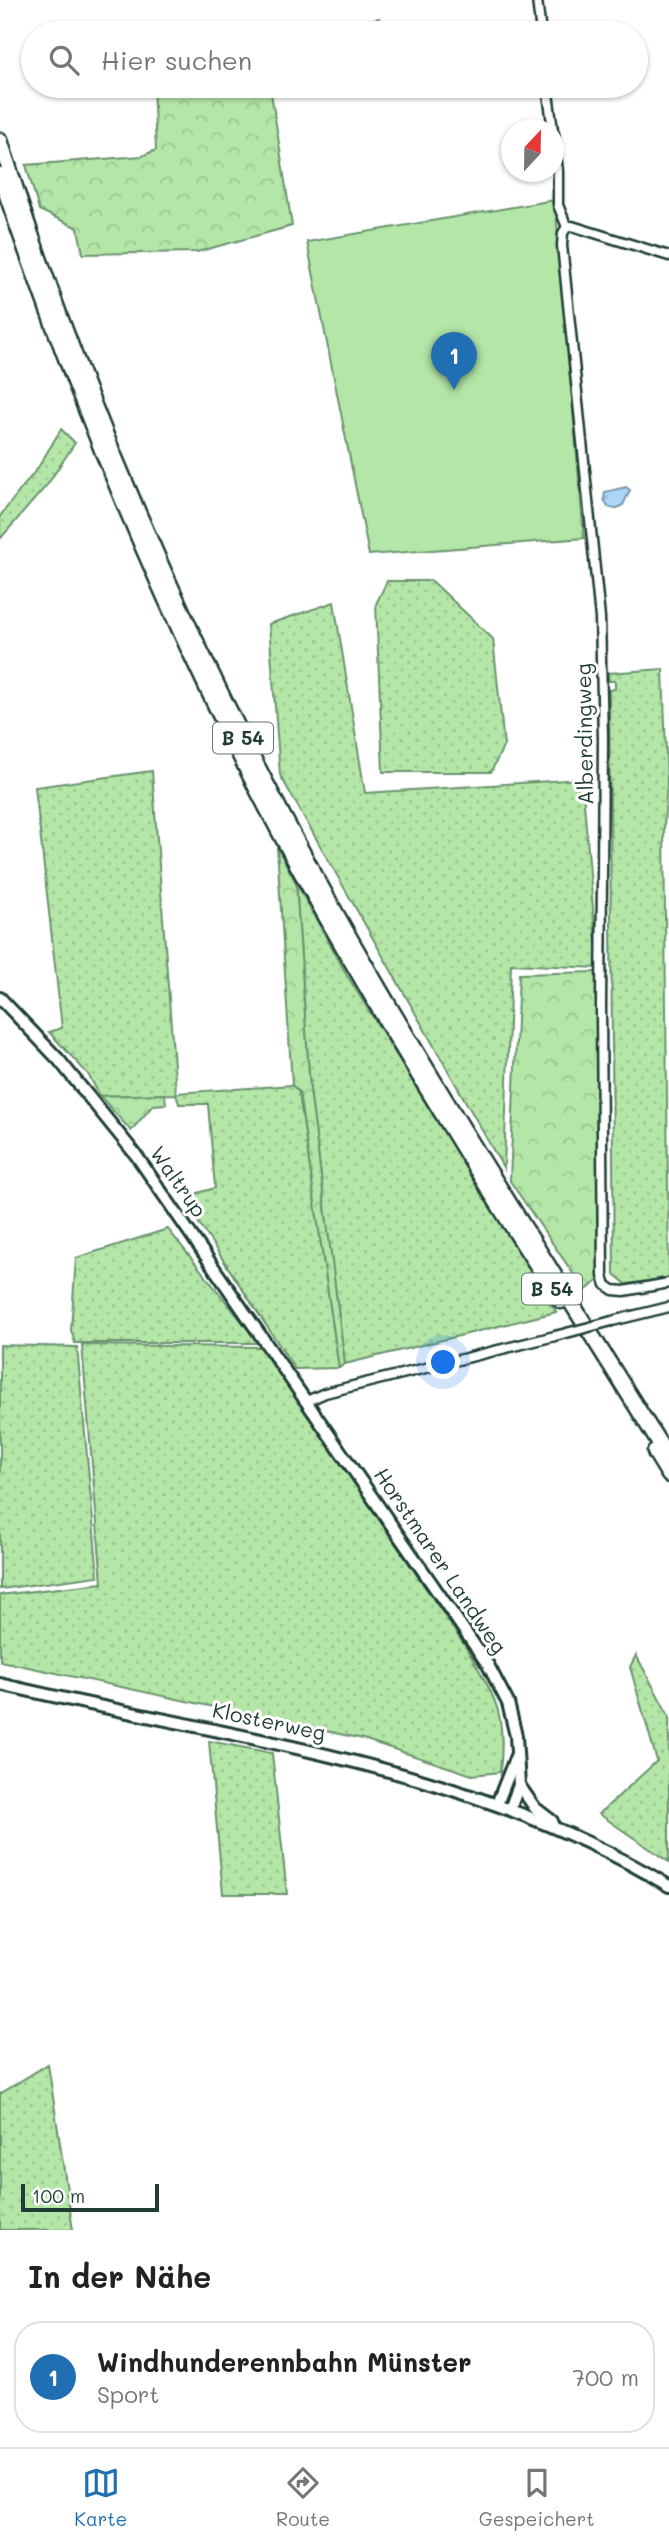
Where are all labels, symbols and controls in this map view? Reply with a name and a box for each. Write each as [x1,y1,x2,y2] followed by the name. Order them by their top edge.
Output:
[21,21,648,98] search box
[45,41,83,79] icon: search
[101,43,252,77] text: Hier suchen
[501,119,564,182] north arrow
[431,332,477,390] pin: 1
[569,663,598,805] street label: Alberdingweg
[213,722,273,754] road number: B 54
[145,1140,214,1222] street label: Waltrup
[522,1274,582,1304] road number: B 54
[426,1345,460,1379] your location
[369,1462,514,1658] street label: Horstmarer Landweg
[210,1695,328,1746] street label: Klosterweg
[21,2181,159,2213] scale bar
[32,2183,85,2208] text: 100 m
[28,2256,211,2296] text: In der Nähe
[97,2345,472,2379] text: Windhunderennbahn Münster
[48,2362,58,2392] text: 1
[572,2362,639,2392] text: 700 m
[97,2379,159,2409] text: Sport
[74,2464,127,2531] tab: Karte
[276,2464,330,2531] tab: Route
[479,2464,595,2531] tab: Gespeichert

